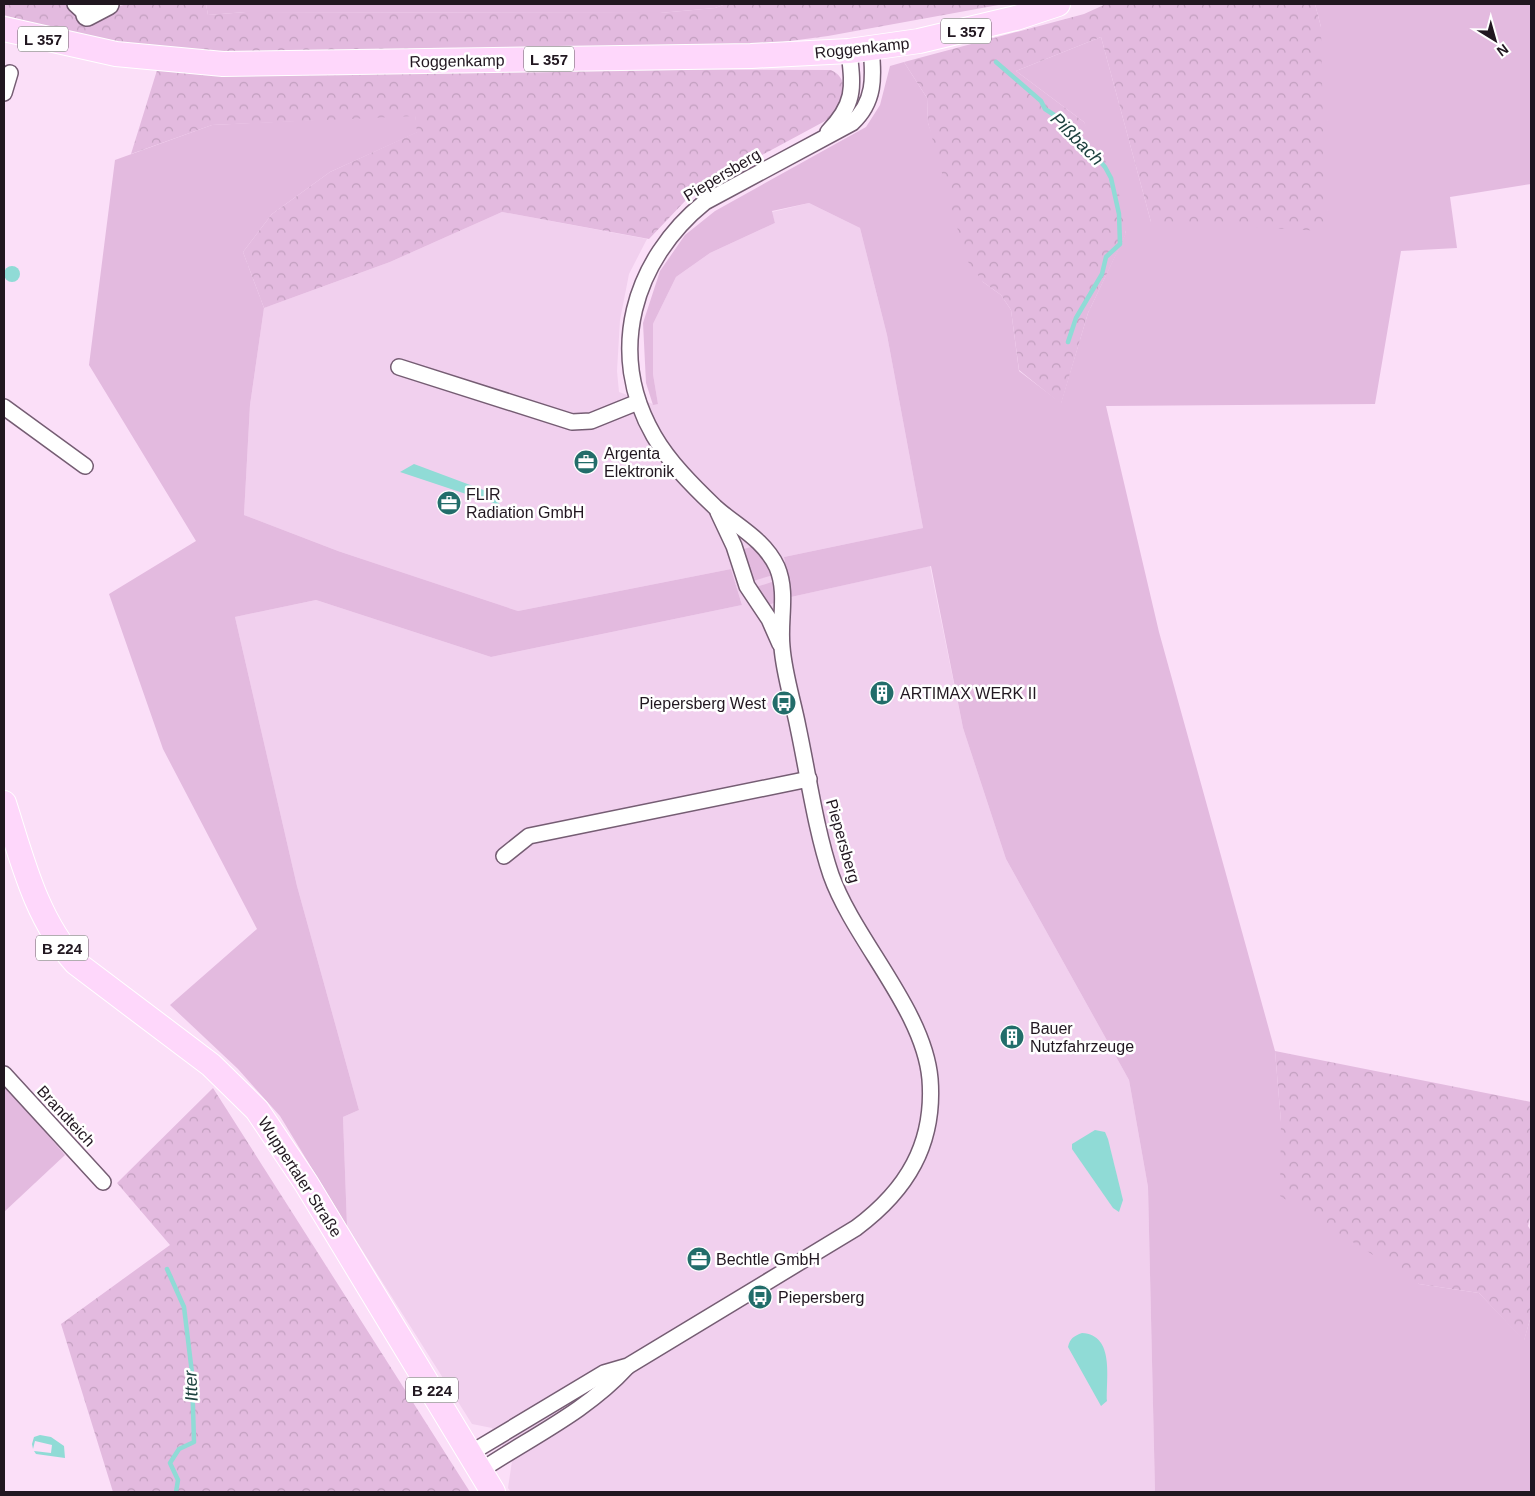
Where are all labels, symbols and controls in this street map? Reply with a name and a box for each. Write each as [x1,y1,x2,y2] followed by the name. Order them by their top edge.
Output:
[1470,15,1520,65] north arrow
[941,18,991,44] road number: L 357
[18,26,68,52] road number: L 357
[814,35,910,61] street label: Roggenkamp
[1494,41,1512,60] text: N
[524,46,574,72] road number: L 357
[409,52,505,70] street label: Roggenkamp
[1047,109,1107,169] water label: Pißbach
[681,145,763,205] street label: Piepersberg
[604,445,675,480] place label: Argenta Elektronik
[573,449,599,475] office icon: Argenta Elektronik
[466,486,584,521] place label: FLIR Radiation GmbH
[436,490,462,516] office icon: FLIR Radiation GmbH
[869,680,895,706] building icon: ARTIMAX WERK II
[900,685,1037,702] place label: ARTIMAX WERK II
[771,690,797,716] bus stop icon: Piepersberg West
[639,695,767,712] place label: Piepersberg West
[823,797,863,885] street label: Piepersberg
[36,936,88,960] road number: B 224
[1030,1020,1134,1055] place label: Bauer Nutzfahrzeuge
[999,1024,1025,1050] building icon: Bauer Nutzfahrzeuge
[34,1082,98,1150] street label: Brandteich
[255,1114,345,1240] street label: Wuppertaler Straße
[686,1246,712,1272] office icon: Bechtle GmbH
[716,1251,820,1268] place label: Bechtle GmbH
[747,1284,773,1310] bus stop icon: Piepersberg
[778,1289,864,1306] place label: Piepersberg
[180,1369,202,1402] water label: Itter
[406,1378,458,1402] road number: B 224

